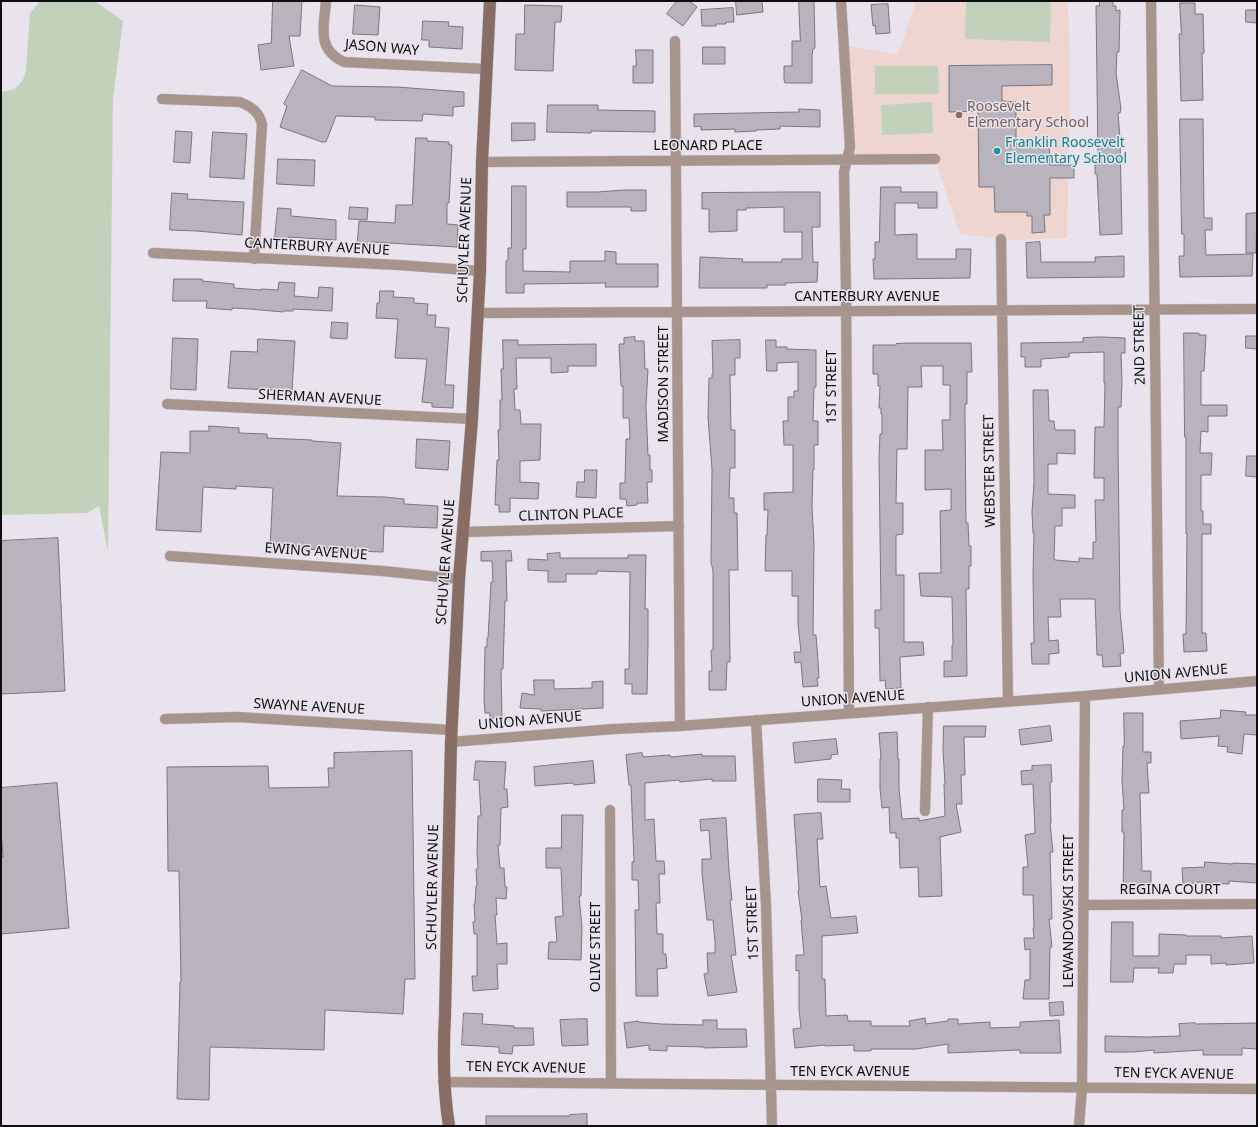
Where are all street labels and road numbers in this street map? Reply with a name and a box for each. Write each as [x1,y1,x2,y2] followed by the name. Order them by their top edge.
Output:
[344,36,420,60] street label: JASON WAY
[653,138,763,154] street label: LEONARD PLACE
[454,177,476,303] street label: SCHUYLER AVENUE
[244,235,390,259] street label: CANTERBURY AVENUE
[794,289,940,305] street label: CANTERBURY AVENUE
[1131,305,1149,385] street label: 2ND STREET
[656,325,672,443] street label: MADISON STREET
[824,350,840,424] street label: 1ST STREET
[258,386,382,410] street label: SHERMAN AVENUE
[981,414,999,528] street label: WEBSTER STREET
[433,499,459,625] street label: SCHUYLER AVENUE
[518,505,624,525] street label: CLINTON PLACE
[264,540,368,564] street label: EWING AVENUE
[1123,661,1229,687] street label: UNION AVENUE
[801,687,905,711] street label: UNION AVENUE
[253,696,365,718] street label: SWAYNE AVENUE
[477,708,583,734] street label: UNION AVENUE
[424,824,442,950] street label: SCHUYLER AVENUE
[1061,834,1077,988] street label: LEWANDOWSKI STREET
[1120,882,1220,898] street label: REGINA COURT
[743,885,763,961] street label: 1ST STREET
[588,902,604,992] street label: OLIVE STREET
[466,1059,586,1077] street label: TEN EYCK AVENUE
[790,1064,910,1080] street label: TEN EYCK AVENUE
[1114,1065,1234,1083] street label: TEN EYCK AVENUE

